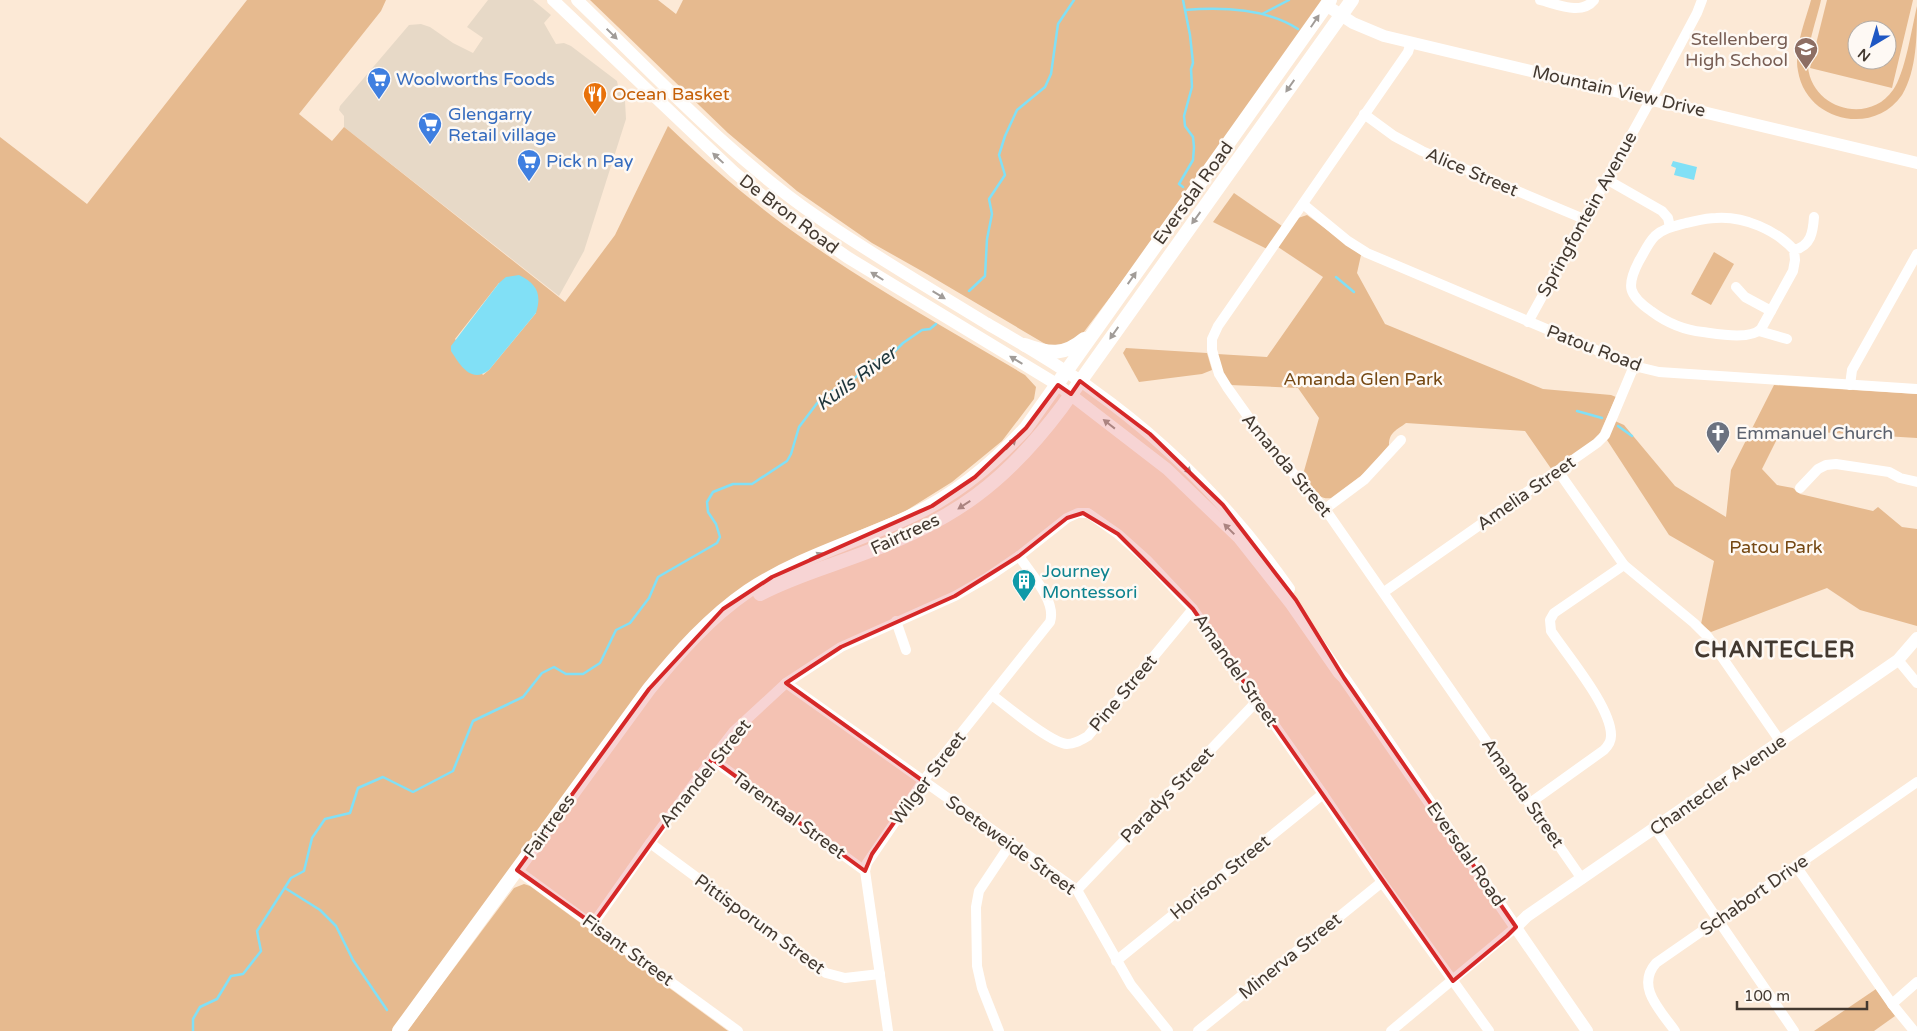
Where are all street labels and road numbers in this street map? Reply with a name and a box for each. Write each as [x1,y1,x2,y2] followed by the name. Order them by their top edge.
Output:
[1530,60,1708,122] street label: Mountain View Drive
[1532,128,1642,300] street label: Springfontein Avenue
[1148,137,1238,249] street label: Eversdal Road
[1423,143,1522,201] street label: Alice Street
[735,169,843,259] street label: De Bron Road
[1543,320,1645,376] street label: Patou Road
[1237,409,1337,521] street label: Amanda Street
[1472,451,1580,535] street label: Amelia Street
[867,508,943,560] street label: Fairtrees
[1189,609,1283,731] street label: Amandel Street
[1084,650,1162,736] street label: Pine Street
[655,714,755,832] street label: Amandel Street
[886,727,970,829] street label: Wilger Street
[1646,730,1790,840] street label: Chantecler Avenue
[1477,734,1569,852] street label: Amanda Street
[1116,742,1218,847] street label: Paradys Street
[728,766,850,864] street label: Tarentaal Street
[518,790,580,862] street label: Fairtrees
[942,790,1080,900] street label: Soeteweide Street
[1422,798,1510,910] street label: Eversdal Road
[1166,830,1275,924] street label: Horison Street
[1696,850,1812,940] street label: Schabort Drive
[690,869,830,979] street label: Pittisporum Street
[1234,908,1346,1004] street label: Minerva Street
[578,909,678,991] street label: Fisant Street

